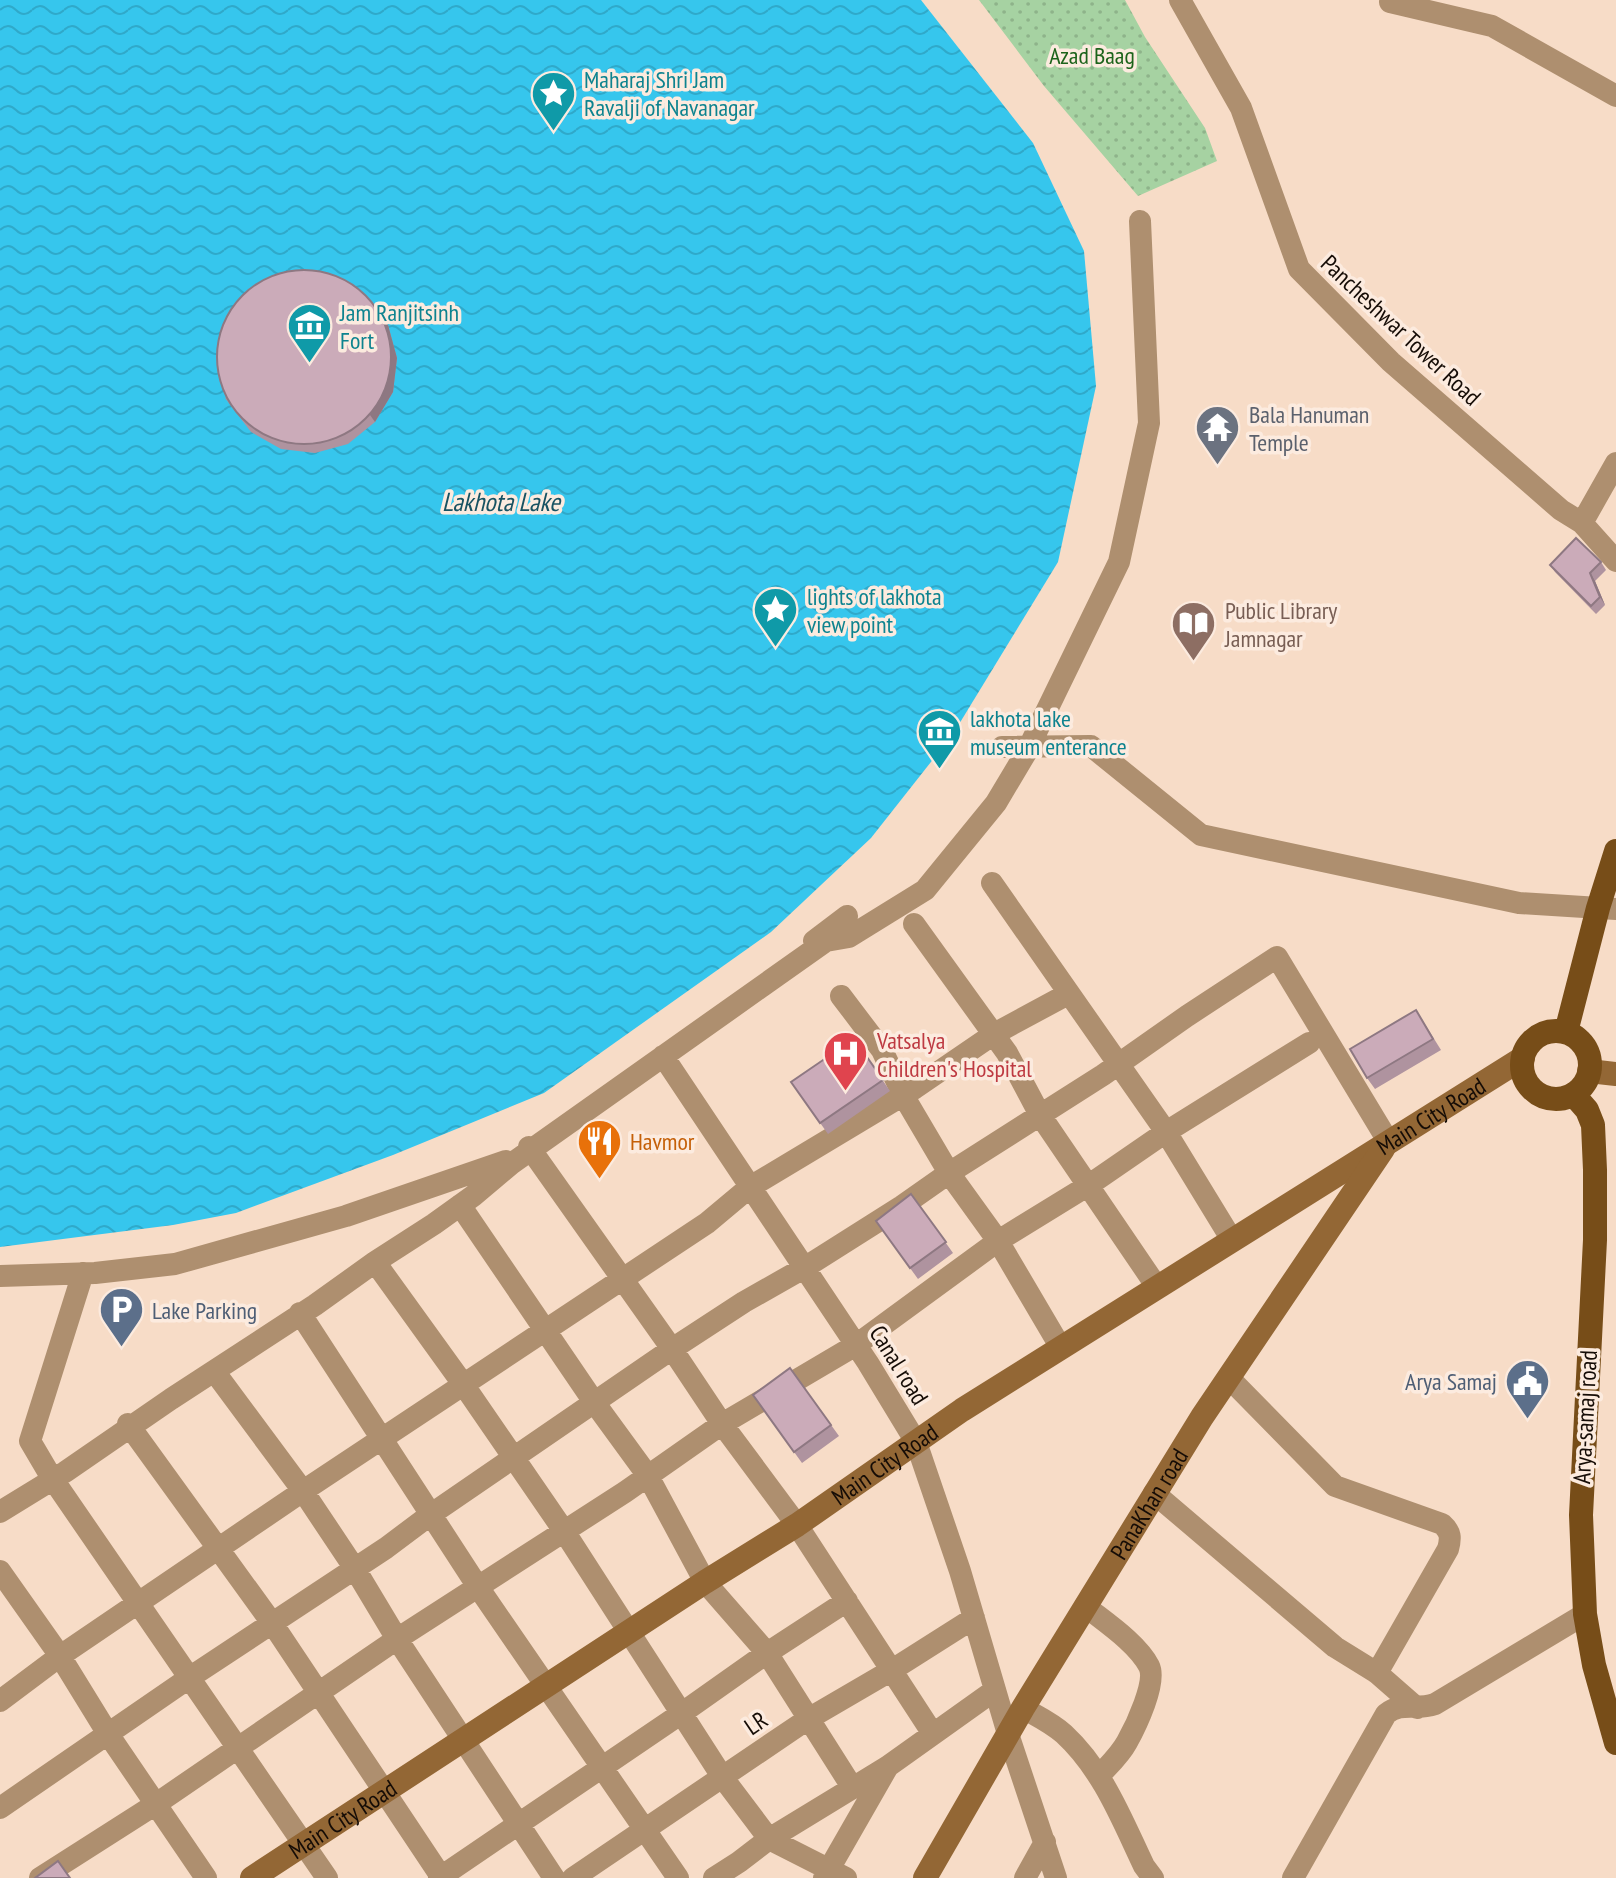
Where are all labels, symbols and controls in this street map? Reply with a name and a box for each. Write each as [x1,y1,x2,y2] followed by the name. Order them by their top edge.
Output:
[1049,40,1135,71] park label: Azad Baag
[584,64,755,123] place label: Maharaj Shri Jam Ravalji of Navanagar
[529,69,577,132] place icon: Maharaj Shri Jam Ravalji of Navanagar
[1314,248,1488,412] street label: Pancheshwar Tower Road
[339,297,459,356] place label: Jam Ranjitsinh Fort
[285,302,333,365] museum icon: Jam Ranjitsinh Fort
[1249,399,1369,458] place label: Bala Hanuman Temple
[1194,404,1242,467] temple icon: Bala Hanuman Temple
[442,485,562,518] water label: Lakhota Lake
[807,581,942,640] place label: lights of lakhota view point
[752,586,800,649] place icon: lights of lakhota view point
[1224,595,1337,654] place label: Public Library Jamnagar
[1170,600,1218,663] library icon: Public Library Jamnagar
[970,703,1127,762] place label: lakhota lake museum enterance
[915,708,963,771] museum icon: lakhota lake museum enterance
[876,1025,1032,1084] place label: Vatsalya Children's Hospital
[822,1030,870,1093] hospital icon: Vatsalya Children's Hospital
[1371,1070,1491,1162] street label: Main City Road
[575,1117,623,1180] restaurant icon: Havmor
[630,1126,695,1157] place label: Havmor
[97,1286,145,1349] parking icon: Lake Parking
[152,1295,257,1326] place label: Lake Parking
[863,1319,935,1411] street label: Canal road
[1566,1349,1604,1485] street label: Arya-samaj road
[1504,1357,1552,1420] public building icon: Arya Samaj
[1405,1366,1497,1397] place label: Arya Samaj
[825,1416,944,1512] street label: Main City Road
[1103,1443,1194,1565] street label: PanaKhan road
[738,1704,774,1742] street label: LR
[283,1772,402,1866] street label: Main City Road

